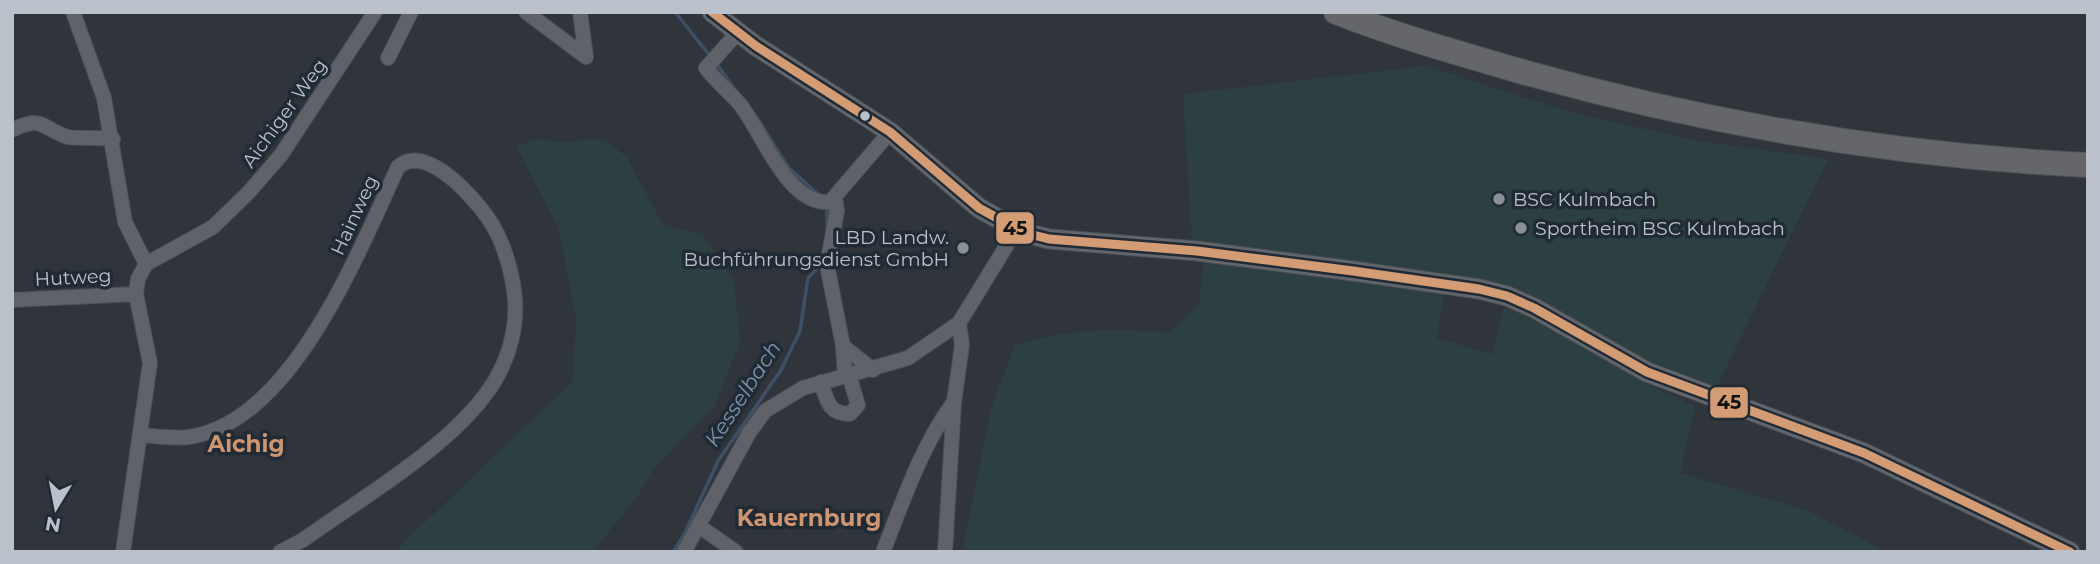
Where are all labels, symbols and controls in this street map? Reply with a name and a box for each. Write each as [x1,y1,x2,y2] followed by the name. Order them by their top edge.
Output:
[237,54,332,172] street label: Aichiger Weg
[858,109,872,123] unlabelled marker
[326,172,383,259] street label: Hainweg
[1513,188,1656,211] place label: BSC Kulmbach
[1491,191,1507,207] marker: BSC Kulmbach
[995,211,1035,245] line badge: 45
[1003,217,1027,240] text: 45
[1535,217,1785,240] place label: Sportheim BSC Kulmbach
[1513,220,1529,236] marker: Sportheim BSC Kulmbach
[683,226,949,271] place label: LBD Landw. Buchführungsdienst GmbH
[955,240,971,256] marker: LBD Landw. Buchführungsdienst GmbH
[34,264,112,291] street label: Hutweg
[699,336,786,451] water label: Kesselbach
[1709,386,1749,419] line badge: 45
[1717,391,1741,414] text: 45
[207,430,284,458] district label: Aichig
[21,473,91,543] north arrow
[737,504,881,532] district label: Kauernburg
[44,512,63,537] text: N

